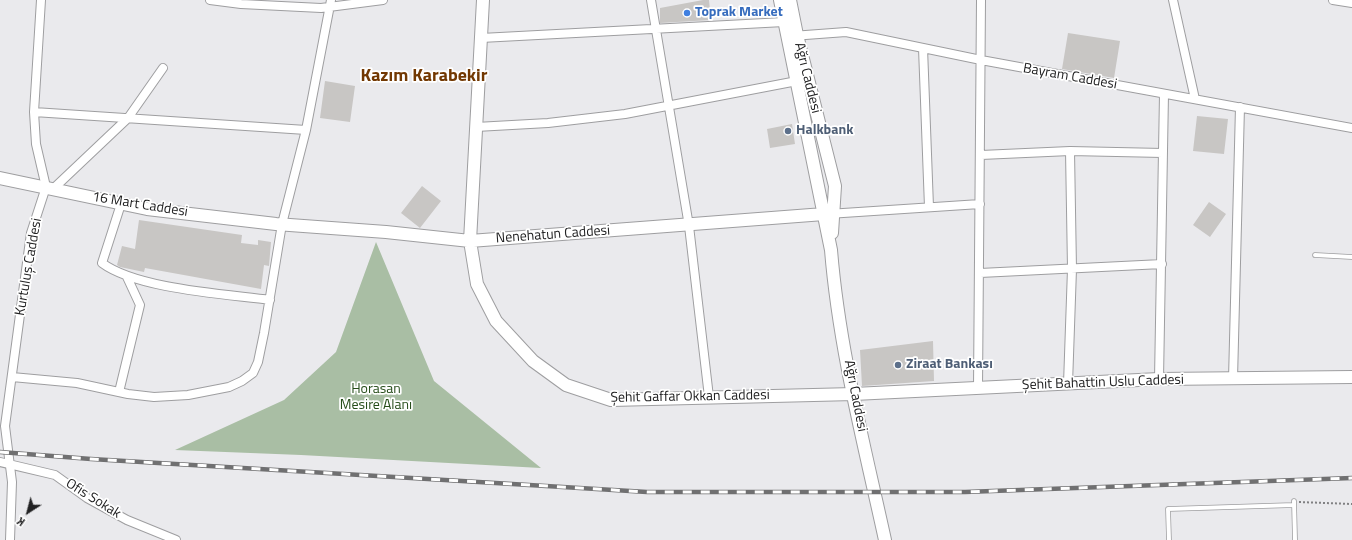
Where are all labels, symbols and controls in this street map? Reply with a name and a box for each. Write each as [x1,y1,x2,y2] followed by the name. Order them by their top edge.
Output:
[695,5,783,21] place label: Toprak Market
[682,8,692,18] marker: Toprak Market
[790,41,824,115] street label: Ağrı Caddesi
[1022,60,1118,94] street label: Bayram Caddesi
[361,66,487,88] district label: Kazım Karabekir
[796,123,853,139] place label: Halkbank
[783,126,793,136] marker: Halkbank
[91,189,189,221] street label: 16 Mart Caddesi
[12,217,46,317] street label: Kurtuluş Caddesi
[495,223,611,247] street label: Nenehatun Caddesi
[906,357,993,373] place label: Ziraat Bankası
[840,359,870,433] street label: Ağrı Caddesi
[893,360,903,370] marker: Ziraat Bankası
[1022,372,1184,394] street label: Şehit Bahattin Uslu Caddesi
[340,382,412,414] park label: Horasan Mesire Alanı
[610,387,770,407] street label: Şehit Gaffar Okkan Caddesi
[62,475,124,523] street label: Ofis Sokak
[8,492,48,532] north arrow
[14,513,28,530] text: K

